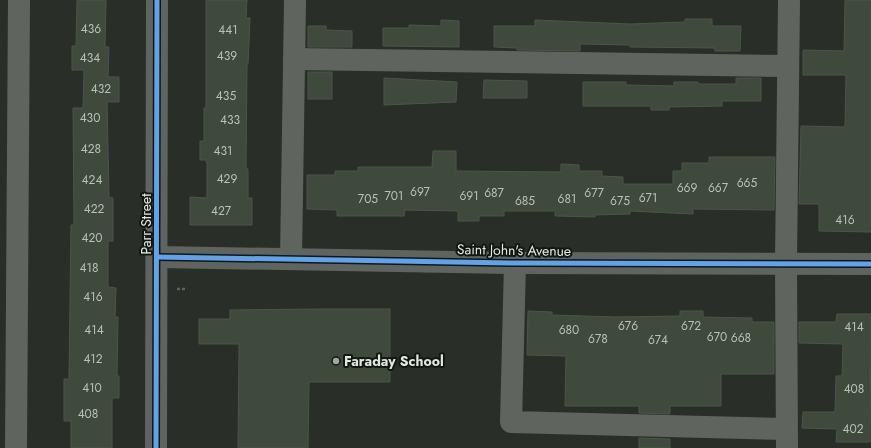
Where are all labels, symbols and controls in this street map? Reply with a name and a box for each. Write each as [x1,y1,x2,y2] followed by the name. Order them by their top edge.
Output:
[81,20,101,38] house number: 436
[218,21,238,39] house number: 441
[217,47,237,65] house number: 439
[80,49,100,67] house number: 434
[91,80,111,98] house number: 432
[216,87,236,105] house number: 435
[80,109,100,127] house number: 430
[220,111,240,129] house number: 433
[81,140,101,158] house number: 428
[214,142,232,160] house number: 431
[217,170,237,188] house number: 429
[82,171,102,189] house number: 424
[737,174,758,192] house number: 665
[677,179,697,197] house number: 669
[708,179,729,197] house number: 667
[410,183,431,201] house number: 697
[484,184,504,202] house number: 687
[584,184,604,202] house number: 677
[385,187,403,205] house number: 701
[459,187,479,205] house number: 691
[639,189,657,207] house number: 671
[358,190,378,208] house number: 705
[558,190,576,208] house number: 681
[515,192,535,210] house number: 685
[610,192,630,210] house number: 675
[136,193,156,255] street label: Parr Street
[84,200,104,218] house number: 422
[211,202,232,220] house number: 427
[835,211,855,229] house number: 416
[81,229,103,247] house number: 420
[457,239,571,261] street label: Saint John's Avenue
[80,259,98,277] house number: 418
[83,288,103,306] house number: 416
[618,317,638,335] house number: 676
[681,317,701,335] house number: 672
[844,318,864,336] house number: 414
[84,321,104,339] house number: 414
[559,321,579,339] house number: 680
[707,328,727,346] house number: 670
[731,329,751,347] house number: 668
[588,330,608,348] house number: 678
[648,331,668,349] house number: 674
[83,350,103,368] house number: 412
[344,351,444,371] place label: Faraday School
[331,356,341,366] marker: Faraday School
[82,379,102,397] house number: 410
[844,380,864,398] house number: 408
[78,405,98,423] house number: 408
[842,420,864,438] house number: 402

